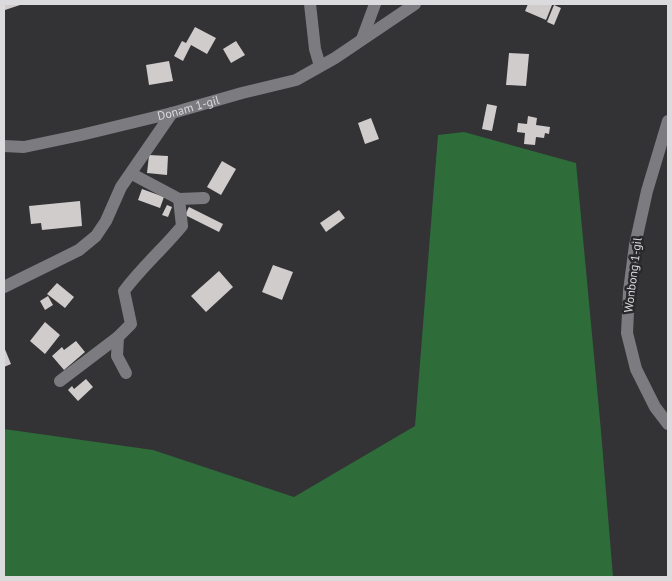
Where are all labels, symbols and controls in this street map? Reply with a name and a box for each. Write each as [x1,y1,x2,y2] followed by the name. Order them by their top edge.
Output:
[156,92,222,123] street label: Donam 1-gil
[620,236,645,313] street label: Wonbong 1-gil

